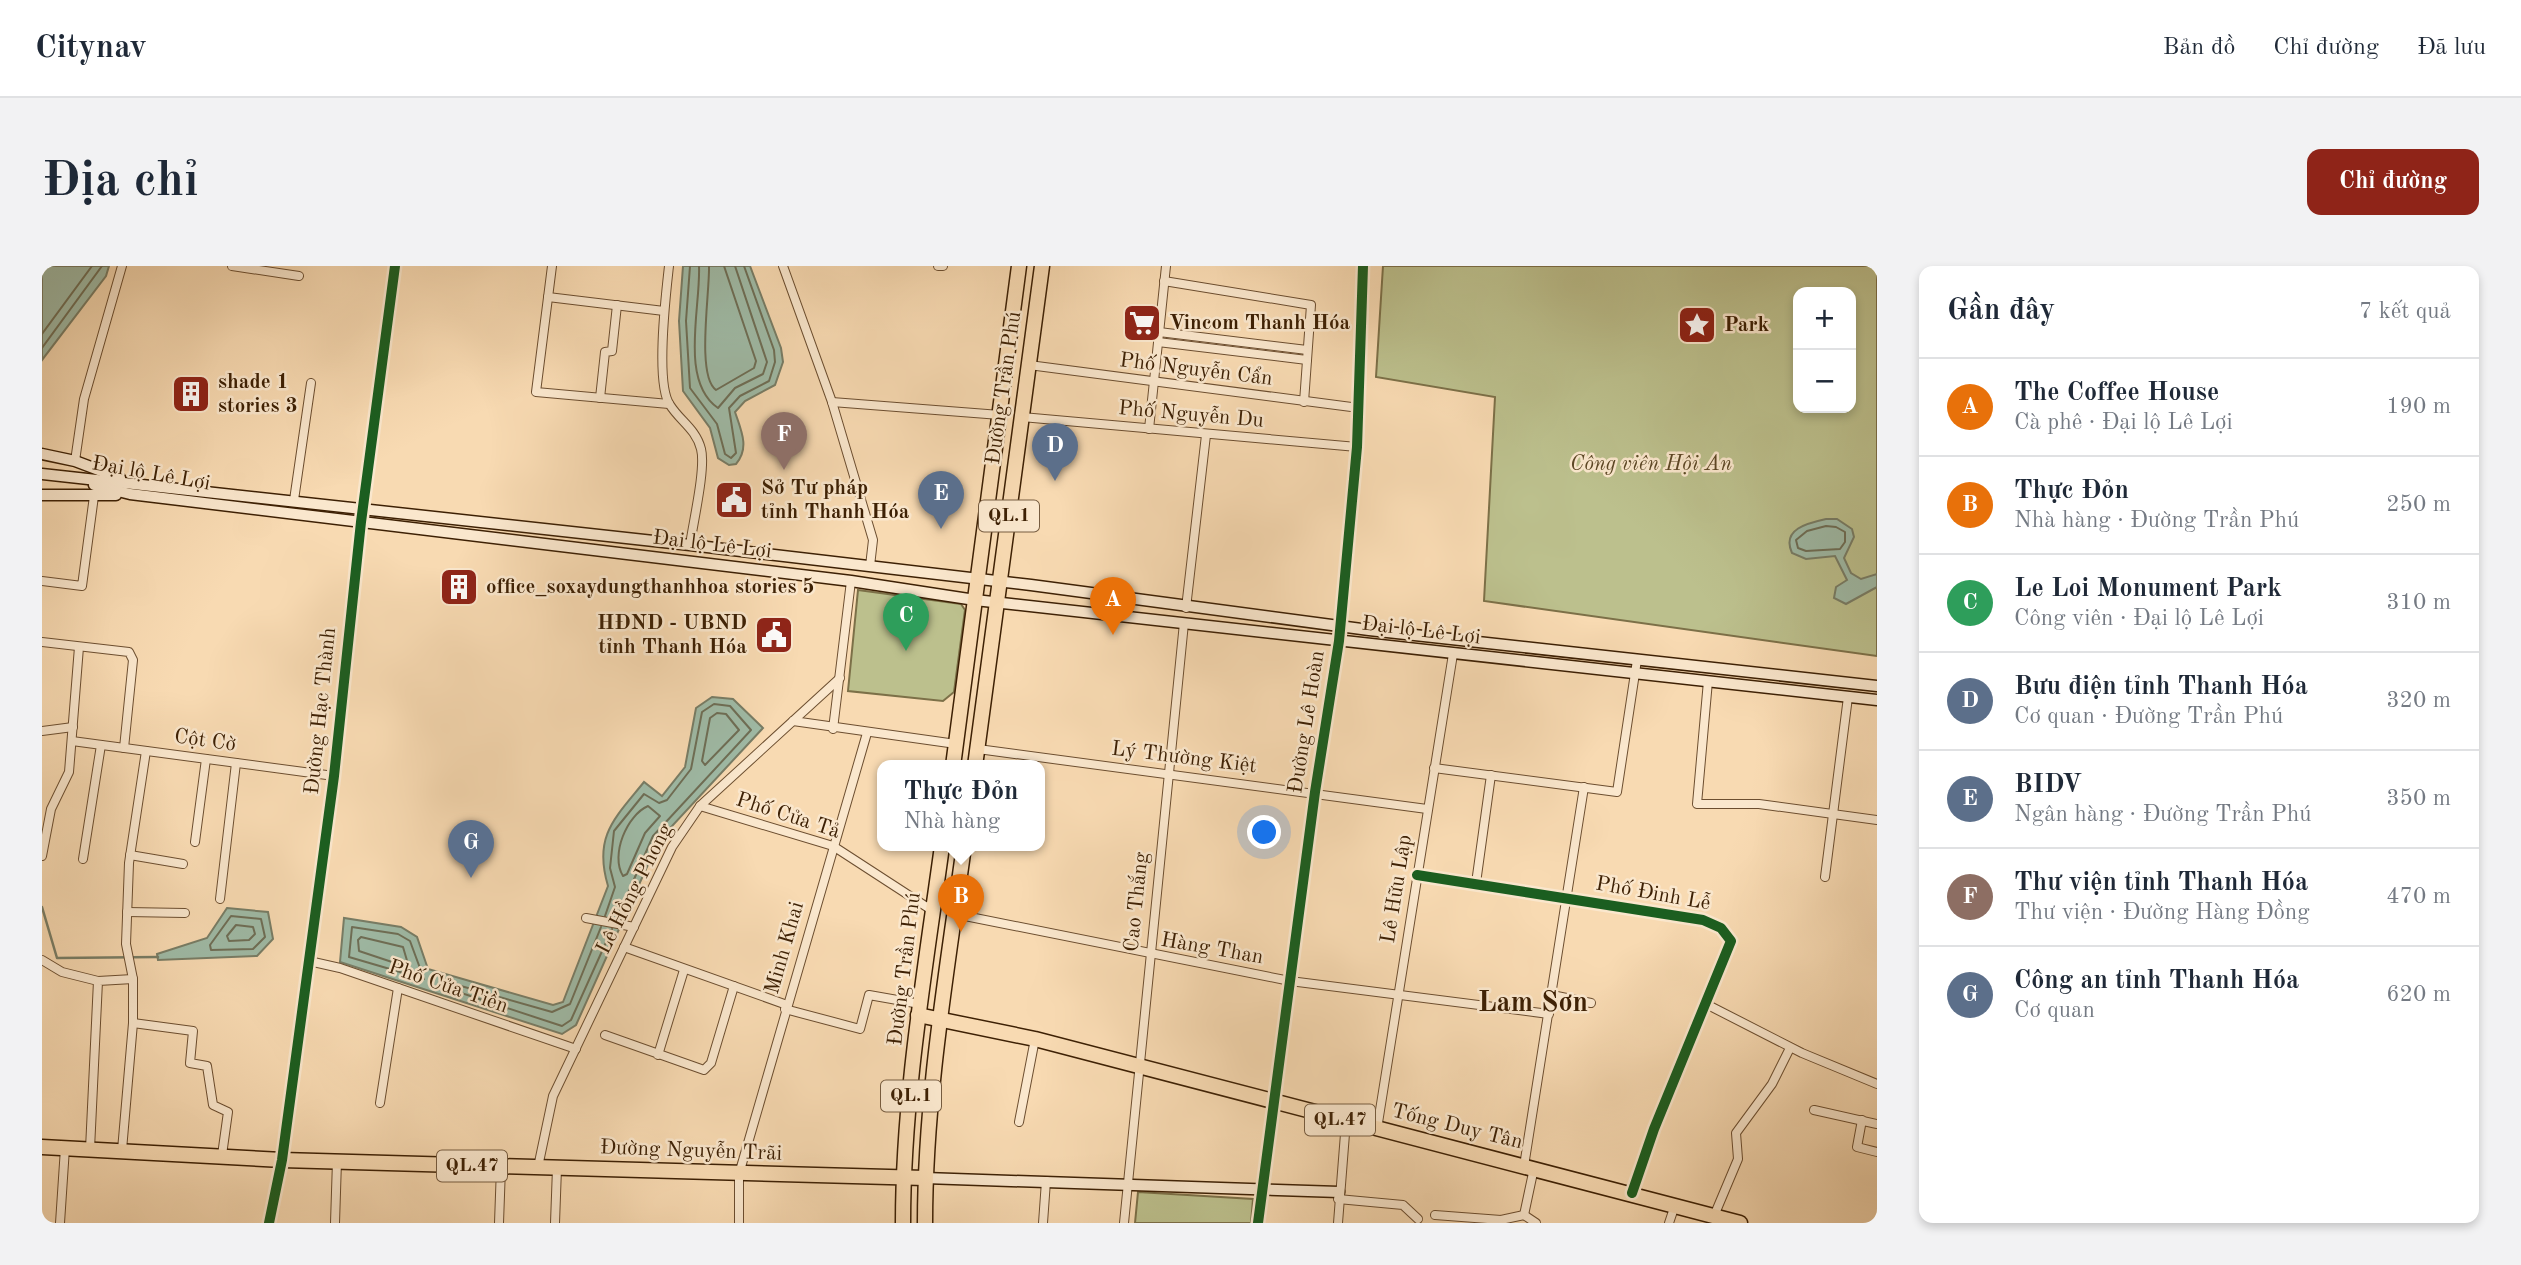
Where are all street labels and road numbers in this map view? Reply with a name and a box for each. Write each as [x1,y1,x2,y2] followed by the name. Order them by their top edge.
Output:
[981,310,1025,466] street label: Đường Trần Phú
[1118,348,1274,390] street label: Phố Nguyễn Cẩn
[1117,396,1265,432] street label: Phố Nguyễn Du
[90,453,212,495] street label: Đại lộ Lê Lợi
[979,500,1039,532] road number: QL.1
[651,527,773,563] street label: Đại lộ Lê Lợi
[1360,613,1482,649] street label: Đại lộ Lê Lợi
[302,626,340,796] street label: Đường Hạc Thành
[1285,649,1329,795] street label: Đường Lê Hoàn
[173,726,237,756] street label: Cột Cờ
[1110,739,1258,777] street label: Lý Thường Kiệt
[733,788,843,843] street label: Phố Cửa Tả
[591,819,677,958] street label: Lê Hồng Phong
[1378,833,1416,945] street label: Lê Hữu Lập
[1119,850,1153,953] street label: Cao Thắng
[1594,872,1712,914] street label: Phố Đinh Lễ
[883,891,925,1047] street label: Đường Trần Phú
[762,899,808,997] street label: Minh Khai
[1159,930,1265,968] street label: Hàng Than
[385,955,511,1017] street label: Phố Cửa Tiền
[881,1080,941,1112] road number: QL.1
[1389,1100,1525,1153] street label: Tống Duy Tân
[1305,1104,1375,1136] road number: QL.47
[600,1135,783,1165] street label: Đường Nguyễn Trãi
[437,1151,507,1182] road number: QL.47

